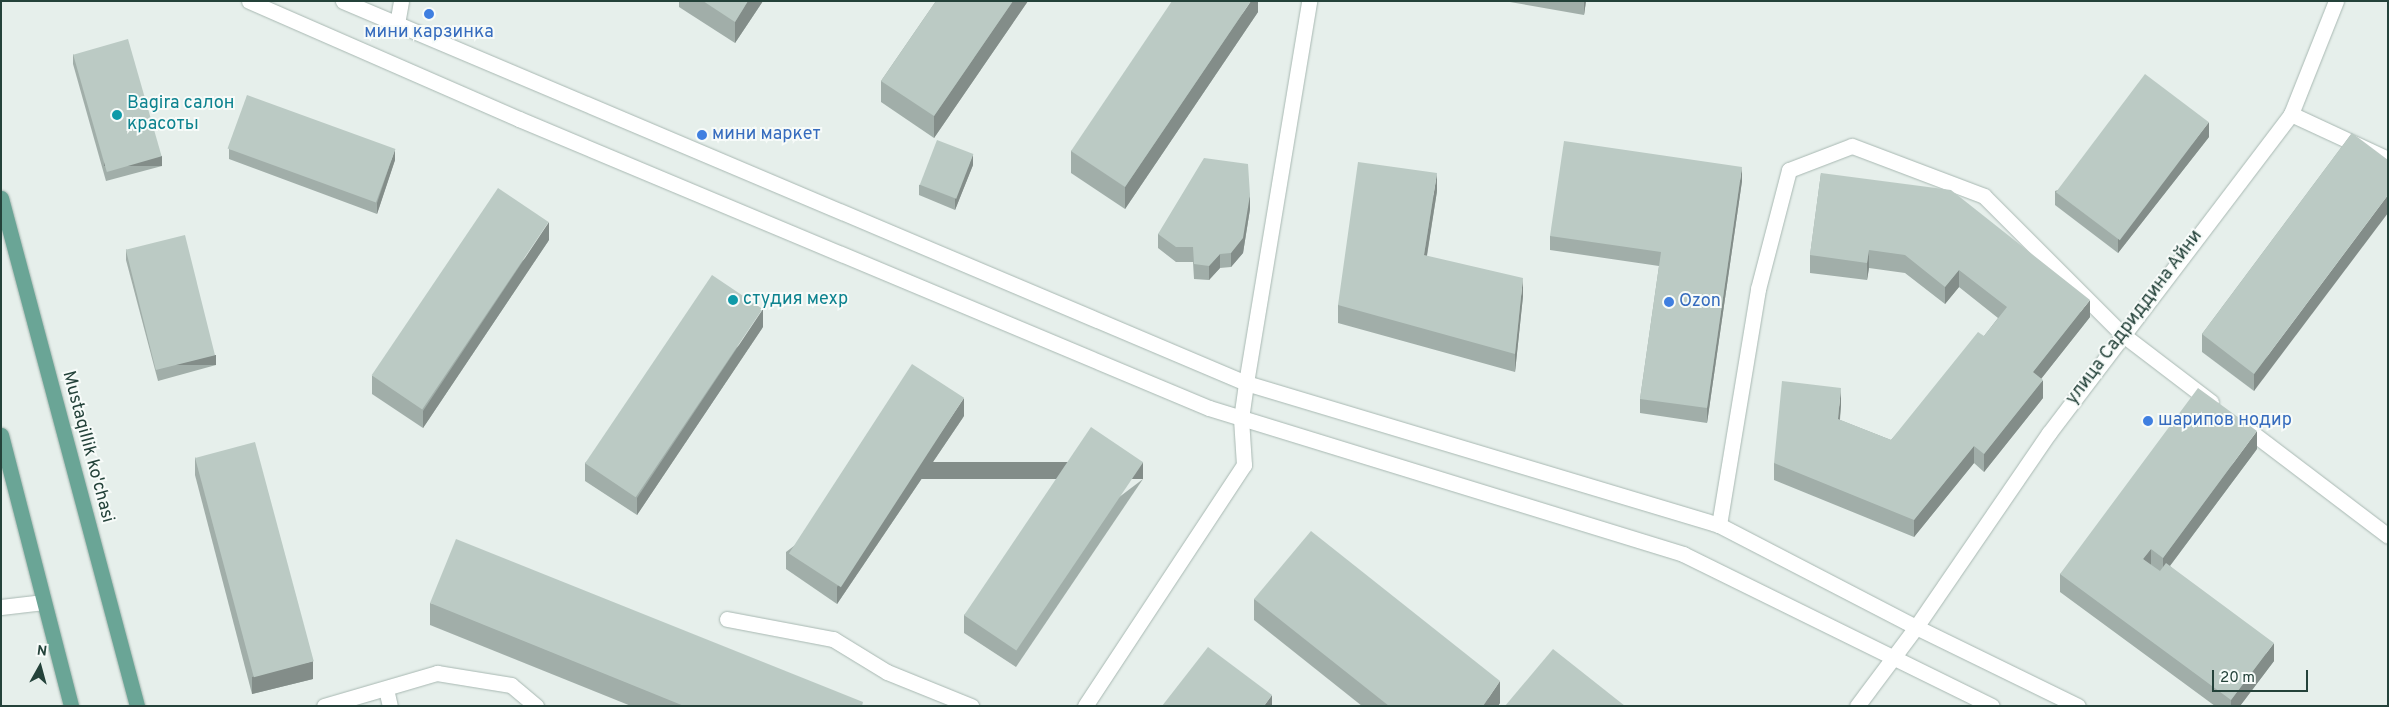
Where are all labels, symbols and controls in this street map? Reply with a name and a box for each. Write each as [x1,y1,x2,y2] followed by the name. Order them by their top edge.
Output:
[423,8,435,20] marker: мини карзинка
[364,22,494,44] place label: мини карзинка
[127,94,235,136] place label: Bagira салон красоты
[111,109,123,121] marker: Bagira салон красоты
[712,124,821,146] place label: мини маркет
[696,129,708,141] marker: мини маркет
[2062,226,2208,410] street label: улица Садриддина Айни
[743,289,848,311] place label: студия мехр
[1679,291,1721,313] place label: Ozon
[727,294,739,306] marker: студия мехр
[1663,296,1675,308] marker: Ozon
[56,369,118,525] street label: Mustaqillik ko'chasi
[2158,410,2292,432] place label: шарипов нодир
[2142,415,2154,427] marker: шарипов нодир
[15,642,65,692] north arrow
[36,643,48,661] text: N
[2214,660,2310,692] scale bar
[2220,669,2255,688] text: 20 m

